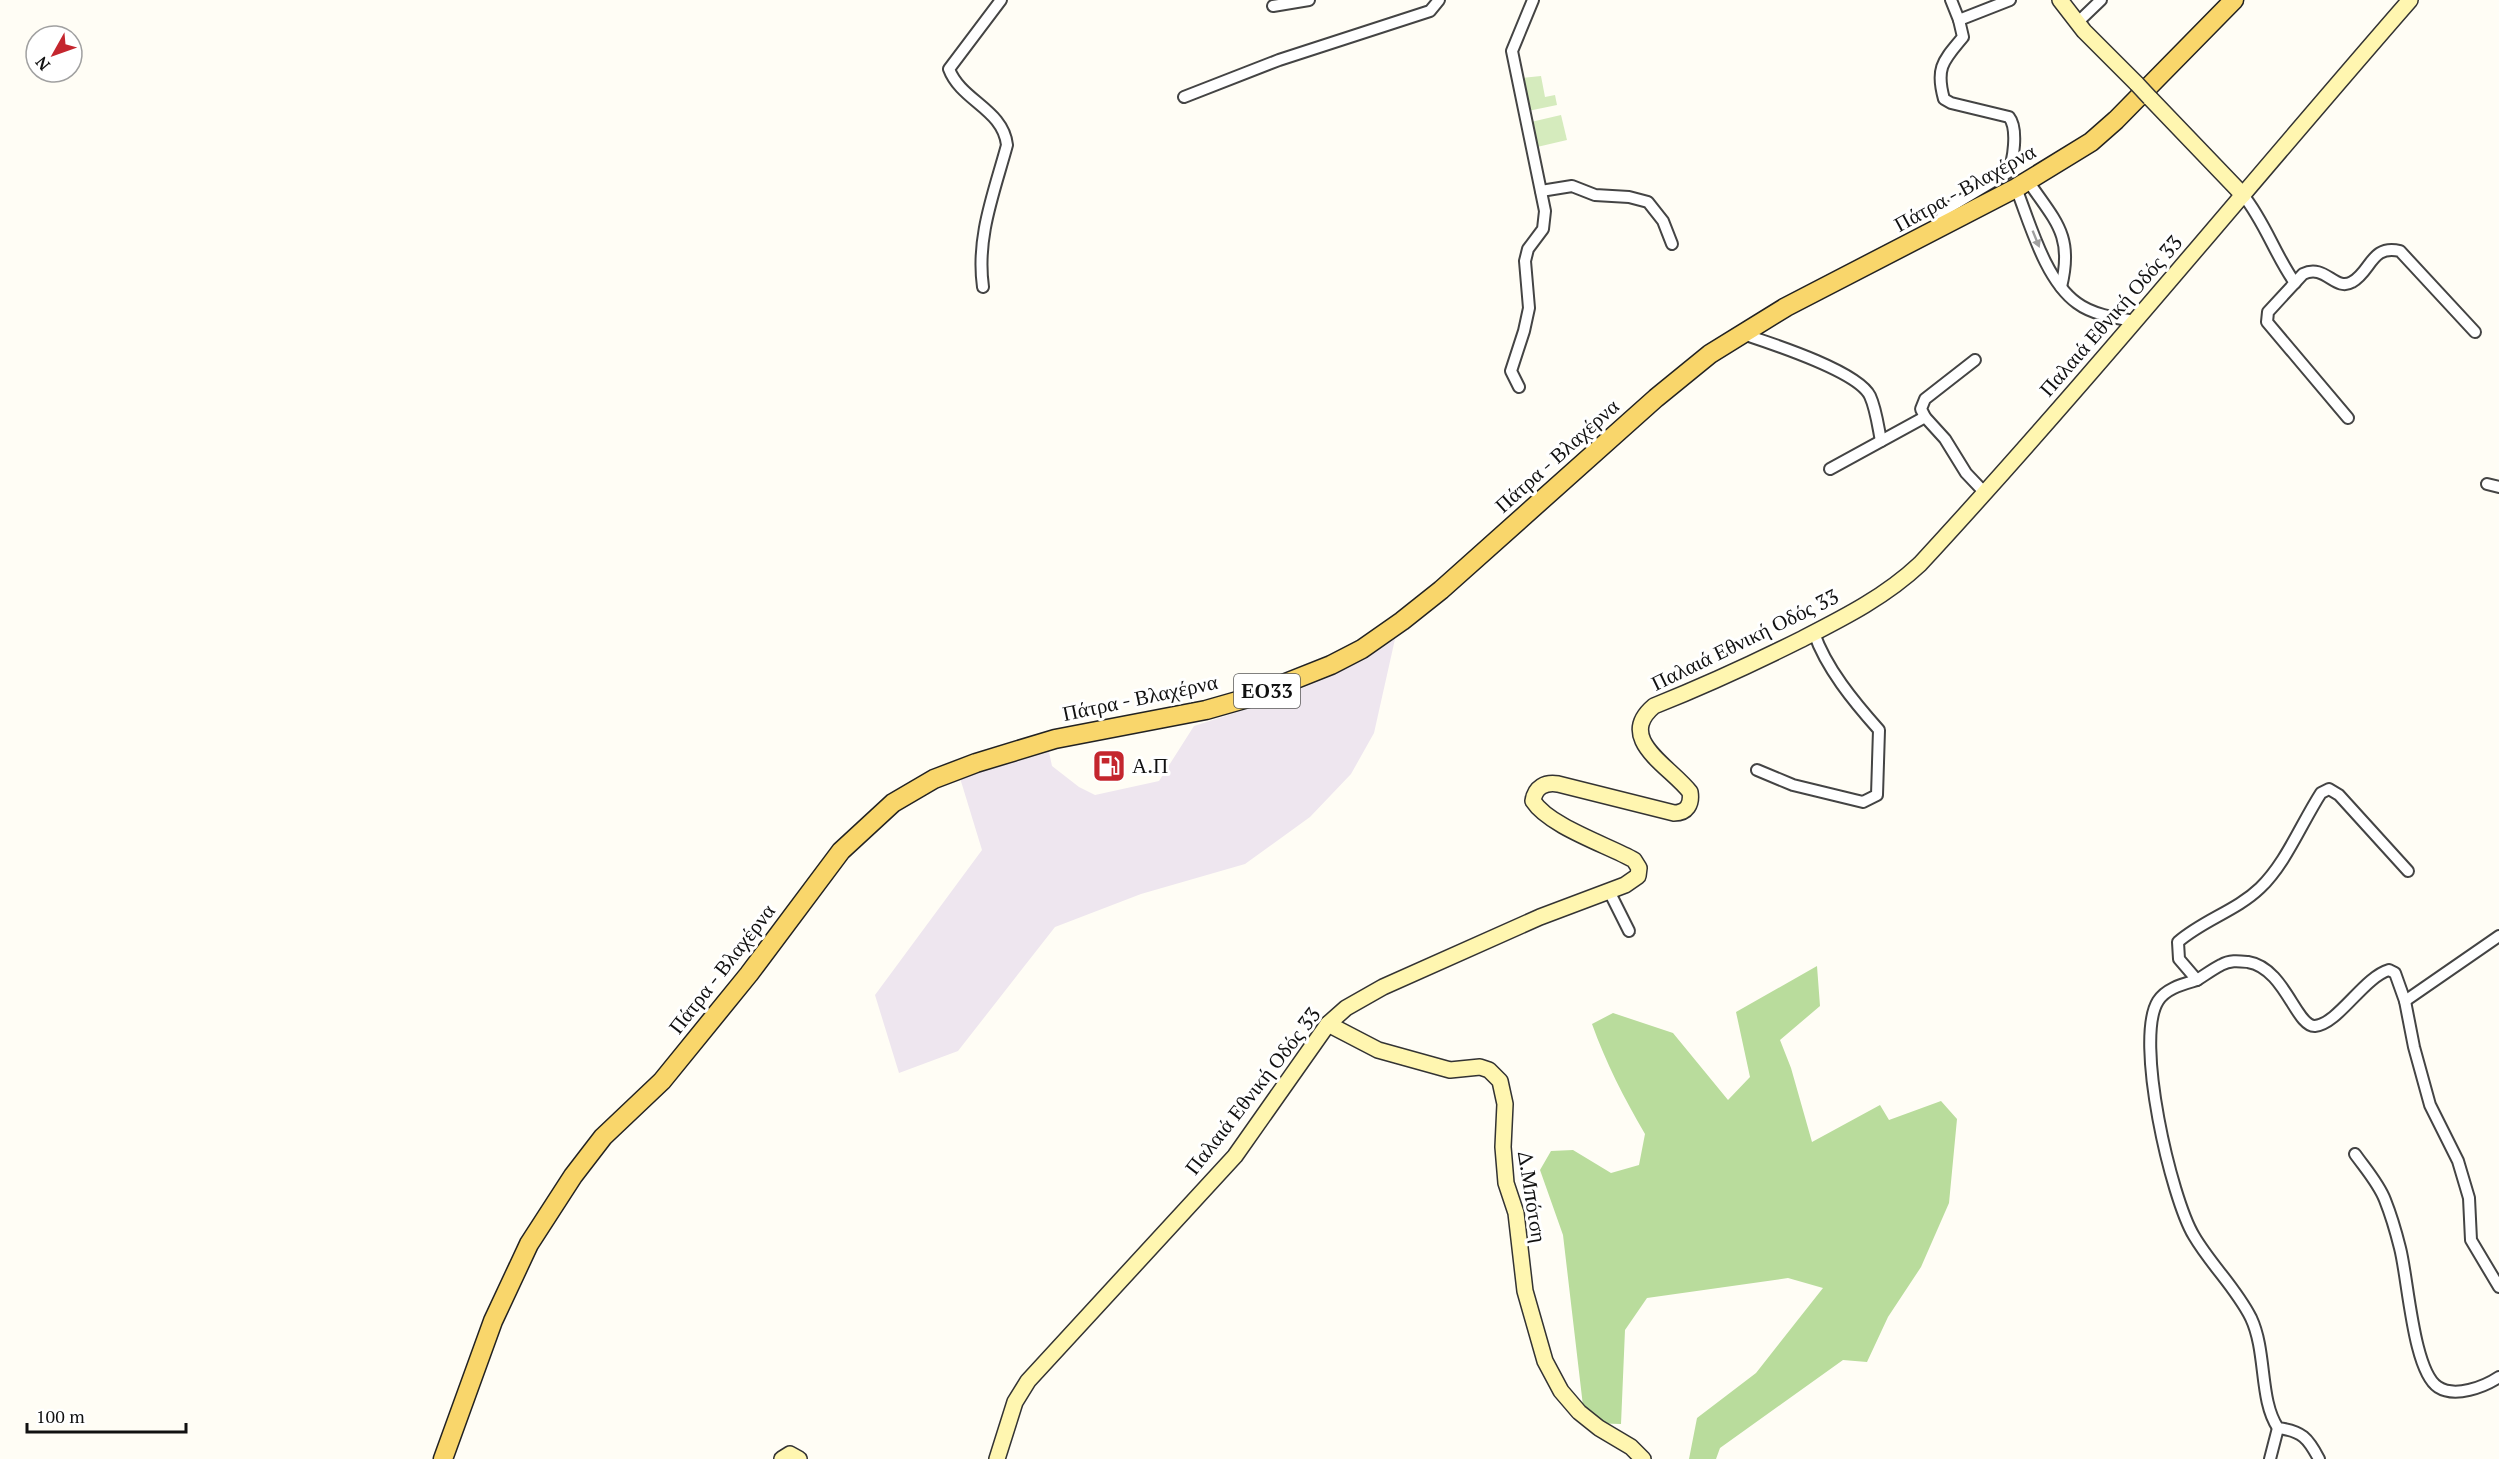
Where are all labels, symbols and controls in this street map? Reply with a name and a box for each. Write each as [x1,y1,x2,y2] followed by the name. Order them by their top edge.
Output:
[24,24,84,84] north arrow
[30,52,55,75] text: N
[1889,137,2040,238] street label: Πάτρα - Βλαχέρνα
[2032,229,2188,402] street label: Παλαιά Εθνική Οδός 33
[2031,230,2041,248] one-way arrow
[1488,392,1624,518] street label: Πάτρα - Βλαχέρνα
[1646,582,1843,697] street label: Παλαιά Εθνική Οδός 33
[1060,667,1220,727] street label: Πάτρα - Βλαχέρνα
[1234,674,1300,708] road number: ΕΟ33
[1091,748,1127,784] fuel station icon: Α.Π
[1132,751,1168,779] place label: Α.Π
[662,898,781,1039] street label: Πάτρα - Βλαχέρνα
[1178,1001,1326,1180] street label: Παλαιά Εθνική Οδός 33
[1512,1149,1554,1245] street label: Δ.Μπότση
[27,1396,186,1434] scale bar
[36,1404,85,1428] text: 100 m

